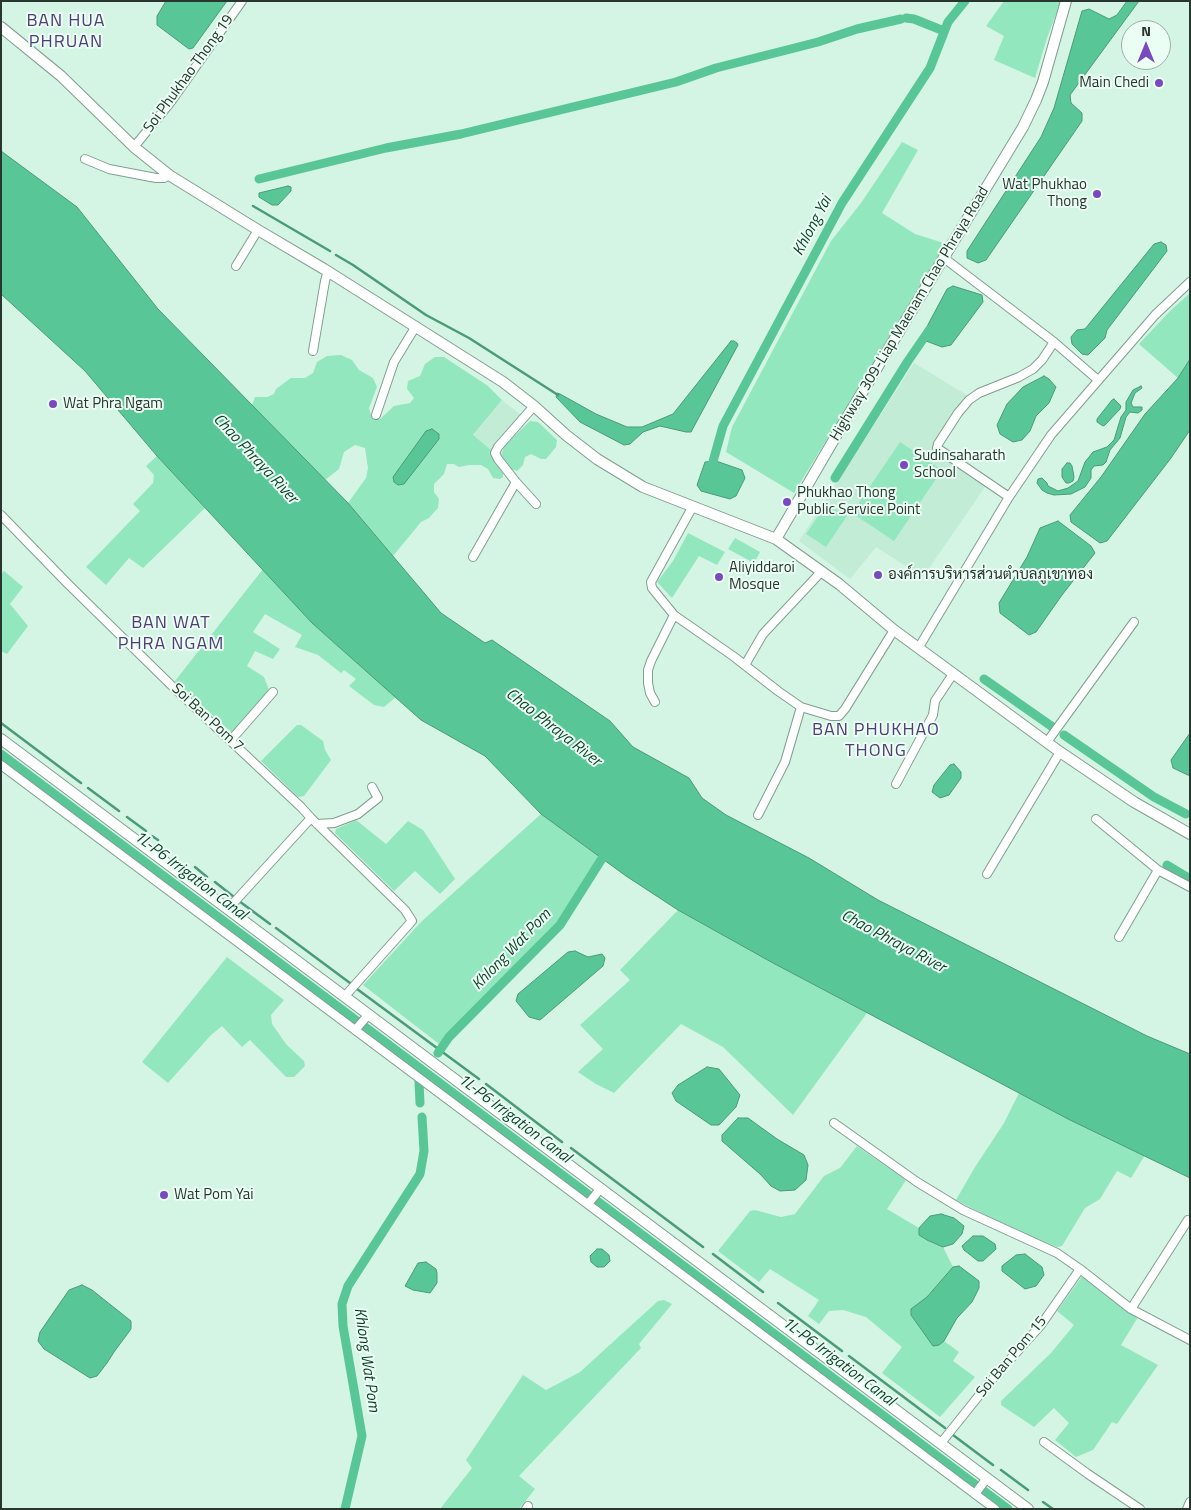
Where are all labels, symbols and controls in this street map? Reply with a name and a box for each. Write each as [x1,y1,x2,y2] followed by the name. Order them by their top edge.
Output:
[26,11,106,54] district label: BAN HUA PHRUAN
[140,12,238,136] street label: Soi Phukhao Thong 19
[1121,20,1171,70] north arrow
[1141,20,1151,41] text: N
[1079,74,1149,92] place label: Main Chedi
[1153,77,1165,89] marker: Main Chedi
[1002,176,1087,211] place label: Wat Phukhao Thong
[827,184,993,444] street label: Highway 309-Liap Maenam Chao Phraya Road
[1091,188,1103,200] marker: Wat Phukhao Thong
[789,193,837,259] water label: Khlong Yai
[63,395,163,413] place label: Wat Phra Ngam
[47,398,59,410] marker: Wat Phra Ngam
[209,410,301,508] water label: Chao Phraya River
[914,447,1005,482] place label: Sudinsaharath School
[898,459,910,471] marker: Sudinsaharath School
[797,484,920,519] place label: Phukhao Thong Public Service Point
[781,496,793,508] marker: Phukhao Thong Public Service Point
[729,559,795,594] place label: Aliyiddaroi Mosque
[888,566,1093,584] place label: องค์การบริหารส่วนตำบลภูเขาทอง
[872,569,884,581] marker: องค์การบริหารส่วนตำบลภูเขาทอง
[713,571,725,583] marker: Aliyiddaroi Mosque
[117,613,225,656] district label: BAN WAT PHRA NGAM
[167,680,247,756] street label: Soi Ban Pom 7
[502,685,604,771] water label: Chao Phraya River
[811,720,941,762] district label: BAN PHUKHAO THONG
[130,827,250,925] water label: 1L-P6 Irrigation Canal
[469,905,555,995] water label: Khlong Wat Pom
[838,906,948,978] water label: Chao Phraya River
[454,1070,574,1168] water label: 1L-P6 Irrigation Canal
[174,1186,254,1204] place label: Wat Pom Yai
[158,1189,170,1201] marker: Wat Pom Yai
[349,1307,383,1413] water label: Khlong Wat Pom
[778,1313,898,1411] water label: 1L-P6 Irrigation Canal
[973,1313,1051,1401] street label: Soi Ban Pom 15

